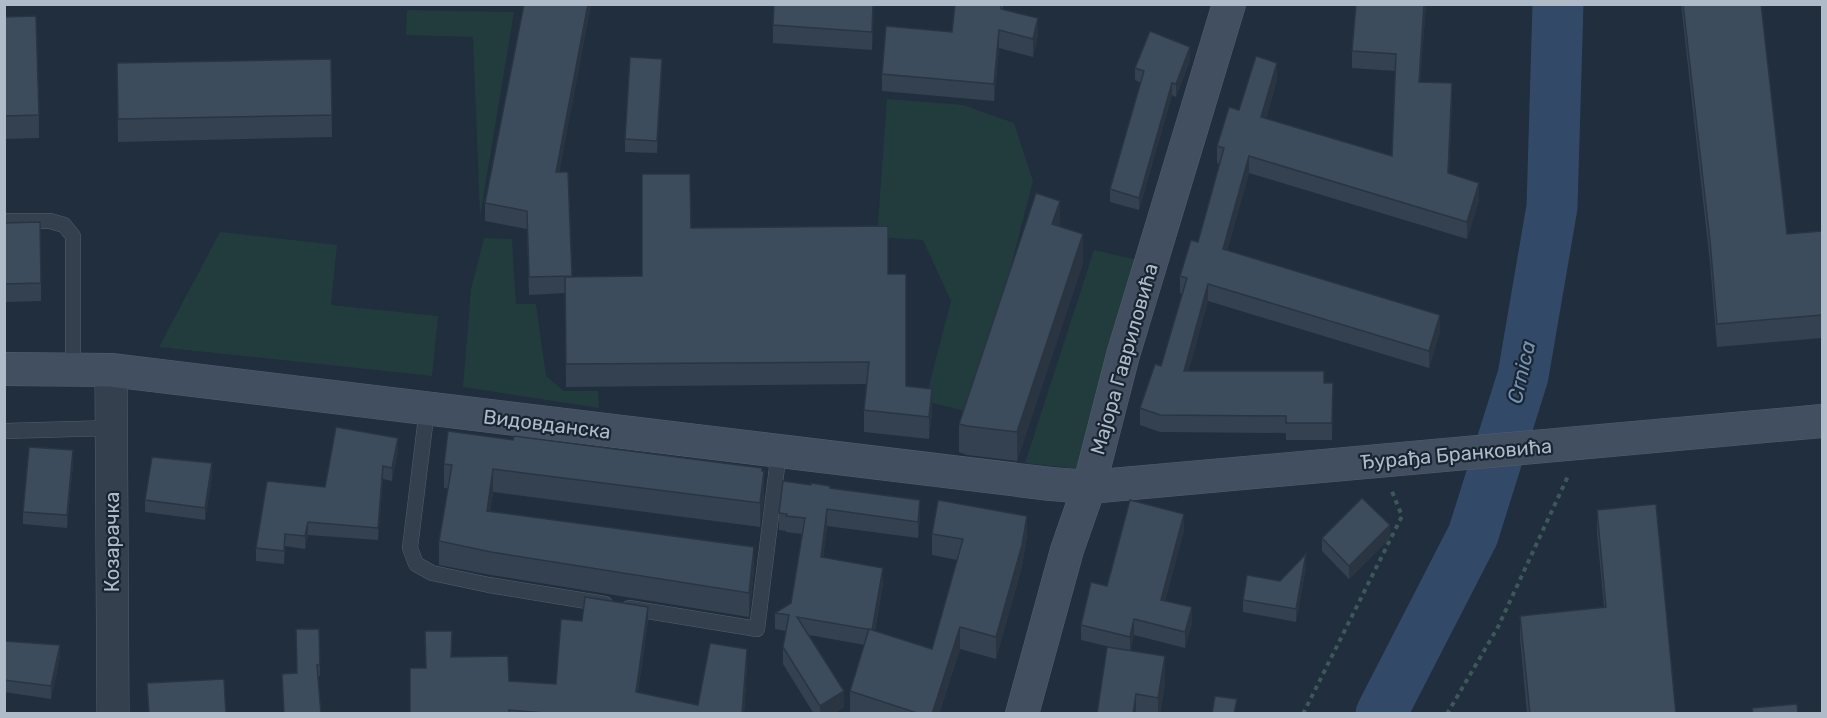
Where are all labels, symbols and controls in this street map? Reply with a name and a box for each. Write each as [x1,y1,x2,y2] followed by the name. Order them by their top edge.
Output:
[1085,261,1163,457] street label: Мајора Гавриловића
[1502,338,1540,406] water label: Crnica
[482,404,612,444] street label: Видовданска
[1359,434,1553,474] street label: Ђурађа Бранковића
[100,492,124,592] street label: Козарачка

